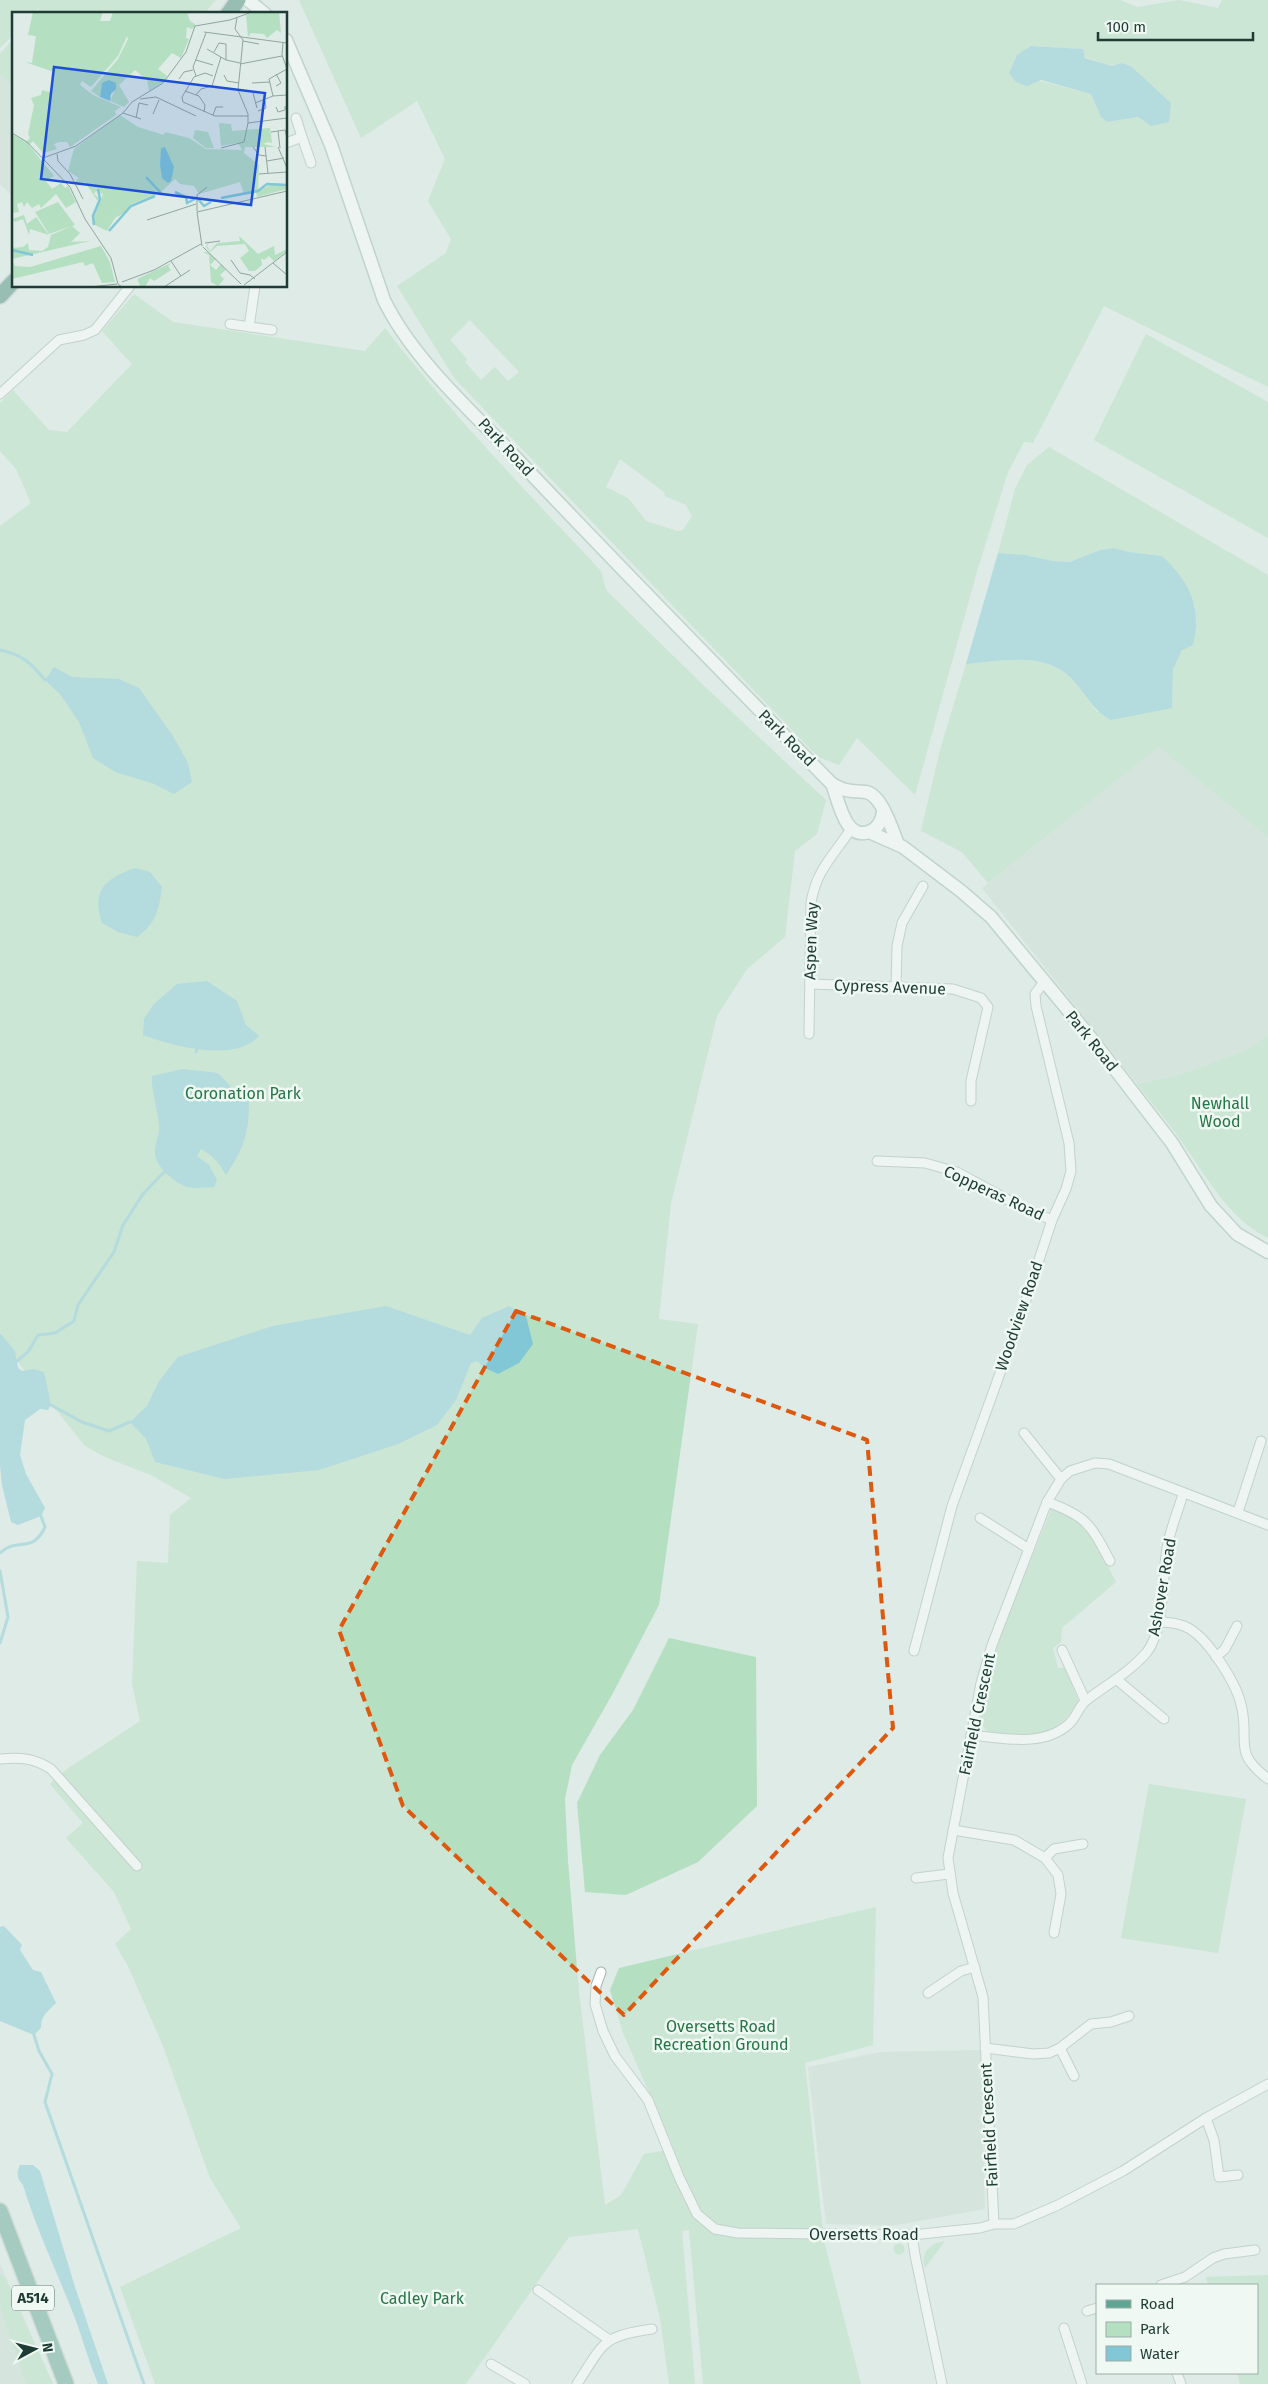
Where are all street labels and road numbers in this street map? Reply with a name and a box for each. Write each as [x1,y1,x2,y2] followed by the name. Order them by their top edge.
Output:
[474,414,538,480] street label: Park Road
[755,706,819,770] street label: Park Road
[800,902,822,980] street label: Aspen Way
[834,976,946,998] street label: Cypress Avenue
[1062,1007,1122,1075] street label: Park Road
[941,1161,1047,1225] street label: Copperas Road
[991,1259,1047,1373] street label: Woodview Road
[1144,1537,1180,1637] street label: Ashover Road
[955,1651,999,1777] street label: Fairfield Crescent
[976,2062,1002,2188] street label: Fairfield Crescent
[809,2225,919,2244] street label: Oversetts Road
[12,2286,54,2310] road number: A514

